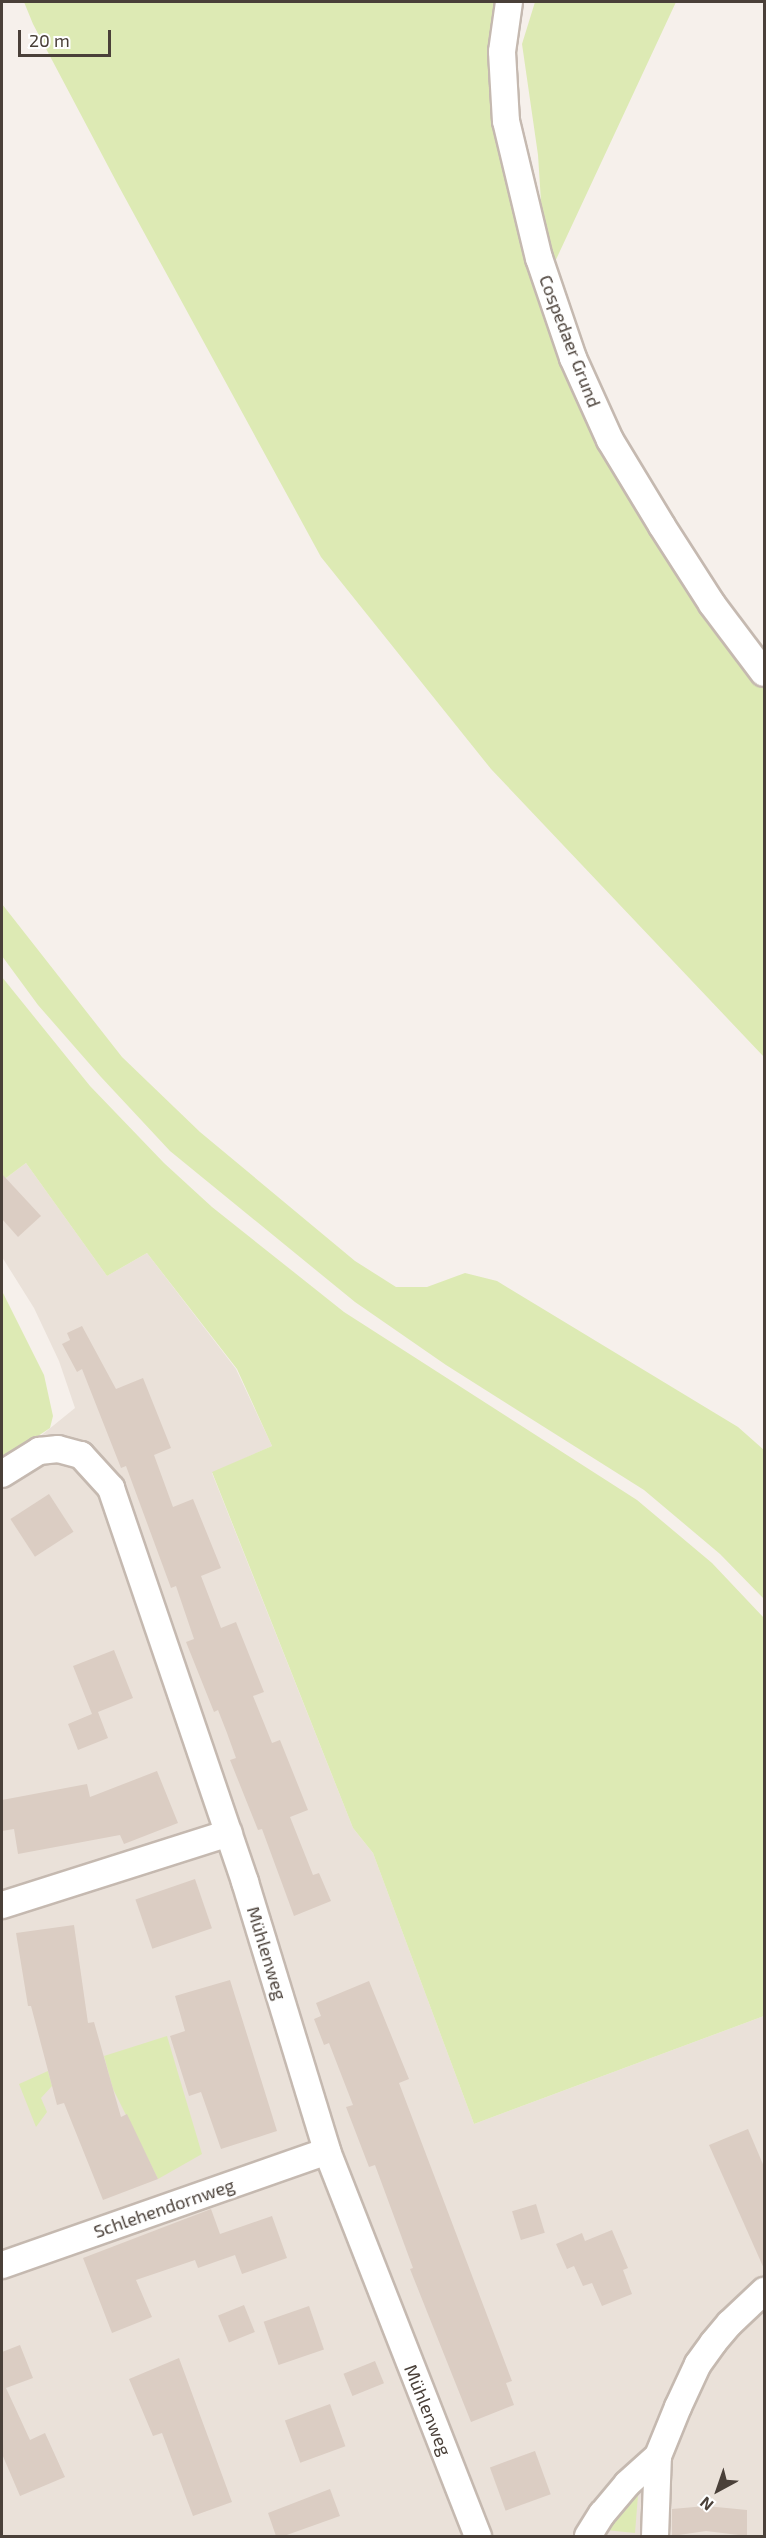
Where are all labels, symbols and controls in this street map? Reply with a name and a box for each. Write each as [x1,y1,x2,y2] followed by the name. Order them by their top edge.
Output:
[21,18,114,56] scale bar
[29,29,70,51] text: 20 m
[535,272,605,410] street label: Cospedaer Grund
[243,1904,291,2002] street label: Mühlenweg
[91,2174,237,2242] street label: Schlehendornweg
[400,2361,456,2459] street label: Mühlenweg
[688,2460,748,2520] north arrow
[696,2493,717,2515] text: N

